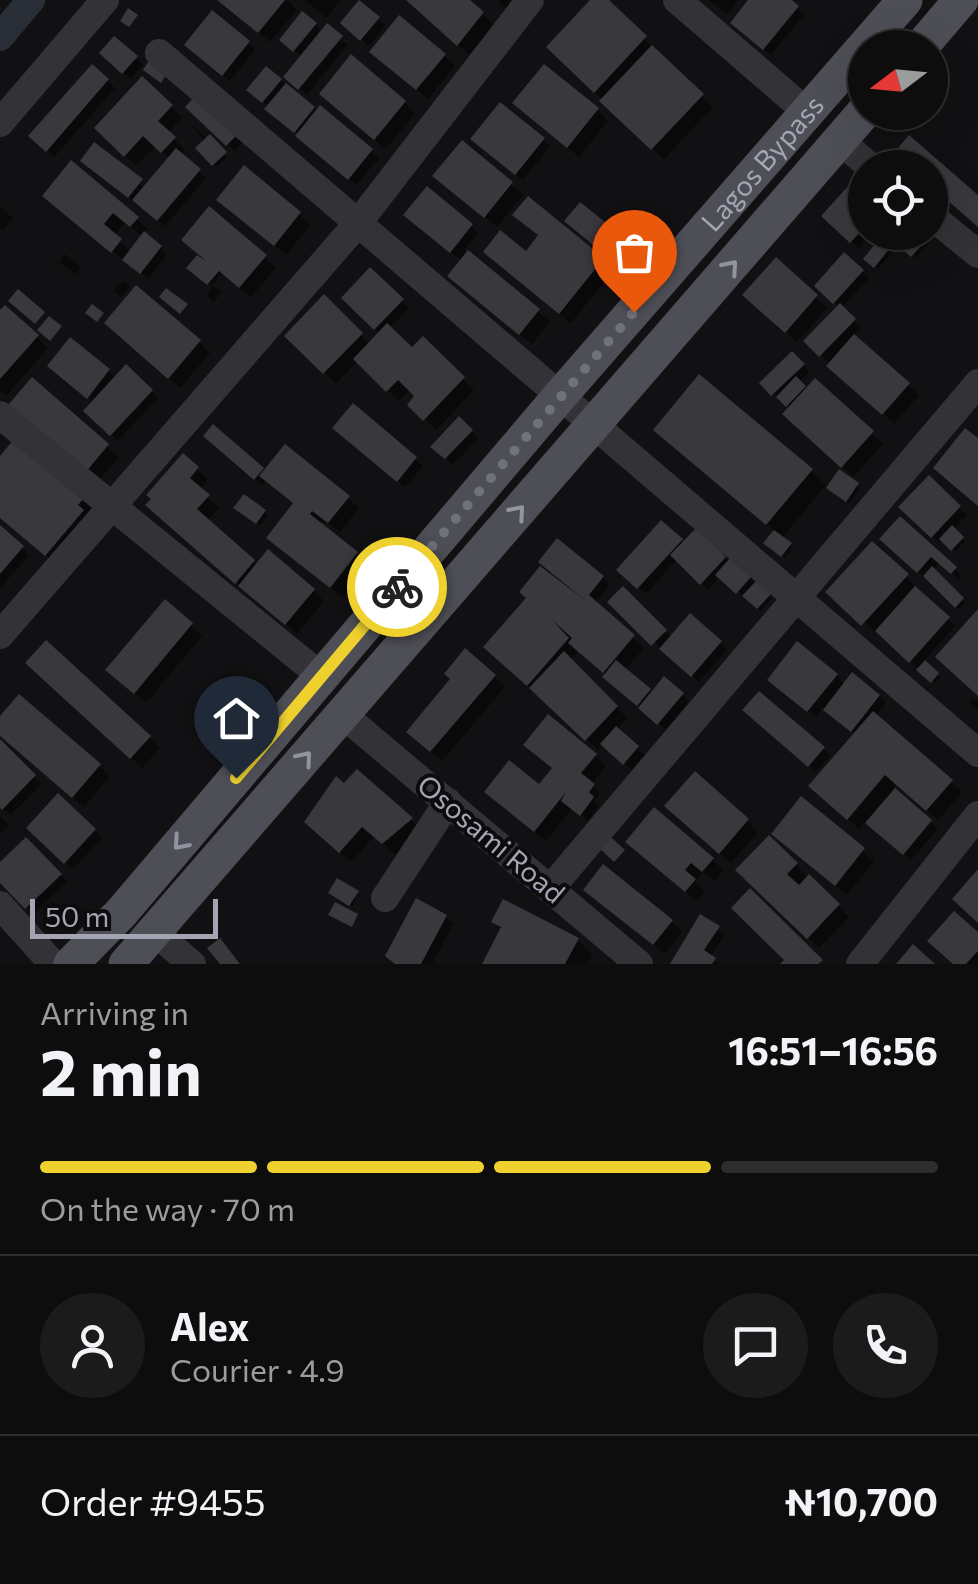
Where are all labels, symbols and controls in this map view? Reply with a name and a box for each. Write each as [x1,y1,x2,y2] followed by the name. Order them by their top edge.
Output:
[848,30,948,130] north arrow
[848,30,948,250] map controls
[693,88,830,238] street label: Lagos Bypass
[848,150,948,250] button: locate
[592,210,677,313] pin
[607,225,662,280] icon: bag
[719,260,737,279] one-way arrow
[506,506,524,524] one-way arrow
[347,537,447,637] courier
[370,560,425,615] icon: bike
[194,676,279,779] pin
[209,691,264,746] icon: home
[293,751,311,769] one-way arrow
[411,767,572,910] street label: Ososami Road
[174,832,192,850] one-way arrow
[30,894,218,938] scale bar
[45,899,109,933] text: 50 m
[40,992,189,1032] text: Arriving in
[728,1026,938,1073] text: 16:51–16:56
[40,1030,202,1109] text: 2 min
[40,1188,295,1228] text: On the way · 70 m
[40,1293,145,1398] button: person
[703,1293,808,1398] button: chat
[833,1293,938,1398] button: phone
[170,1302,249,1349] text: Alex
[170,1349,345,1389] text: Courier · 4.9
[40,1477,266,1524] text: Order #9455
[784,1477,938,1524] text: ₦10,700

